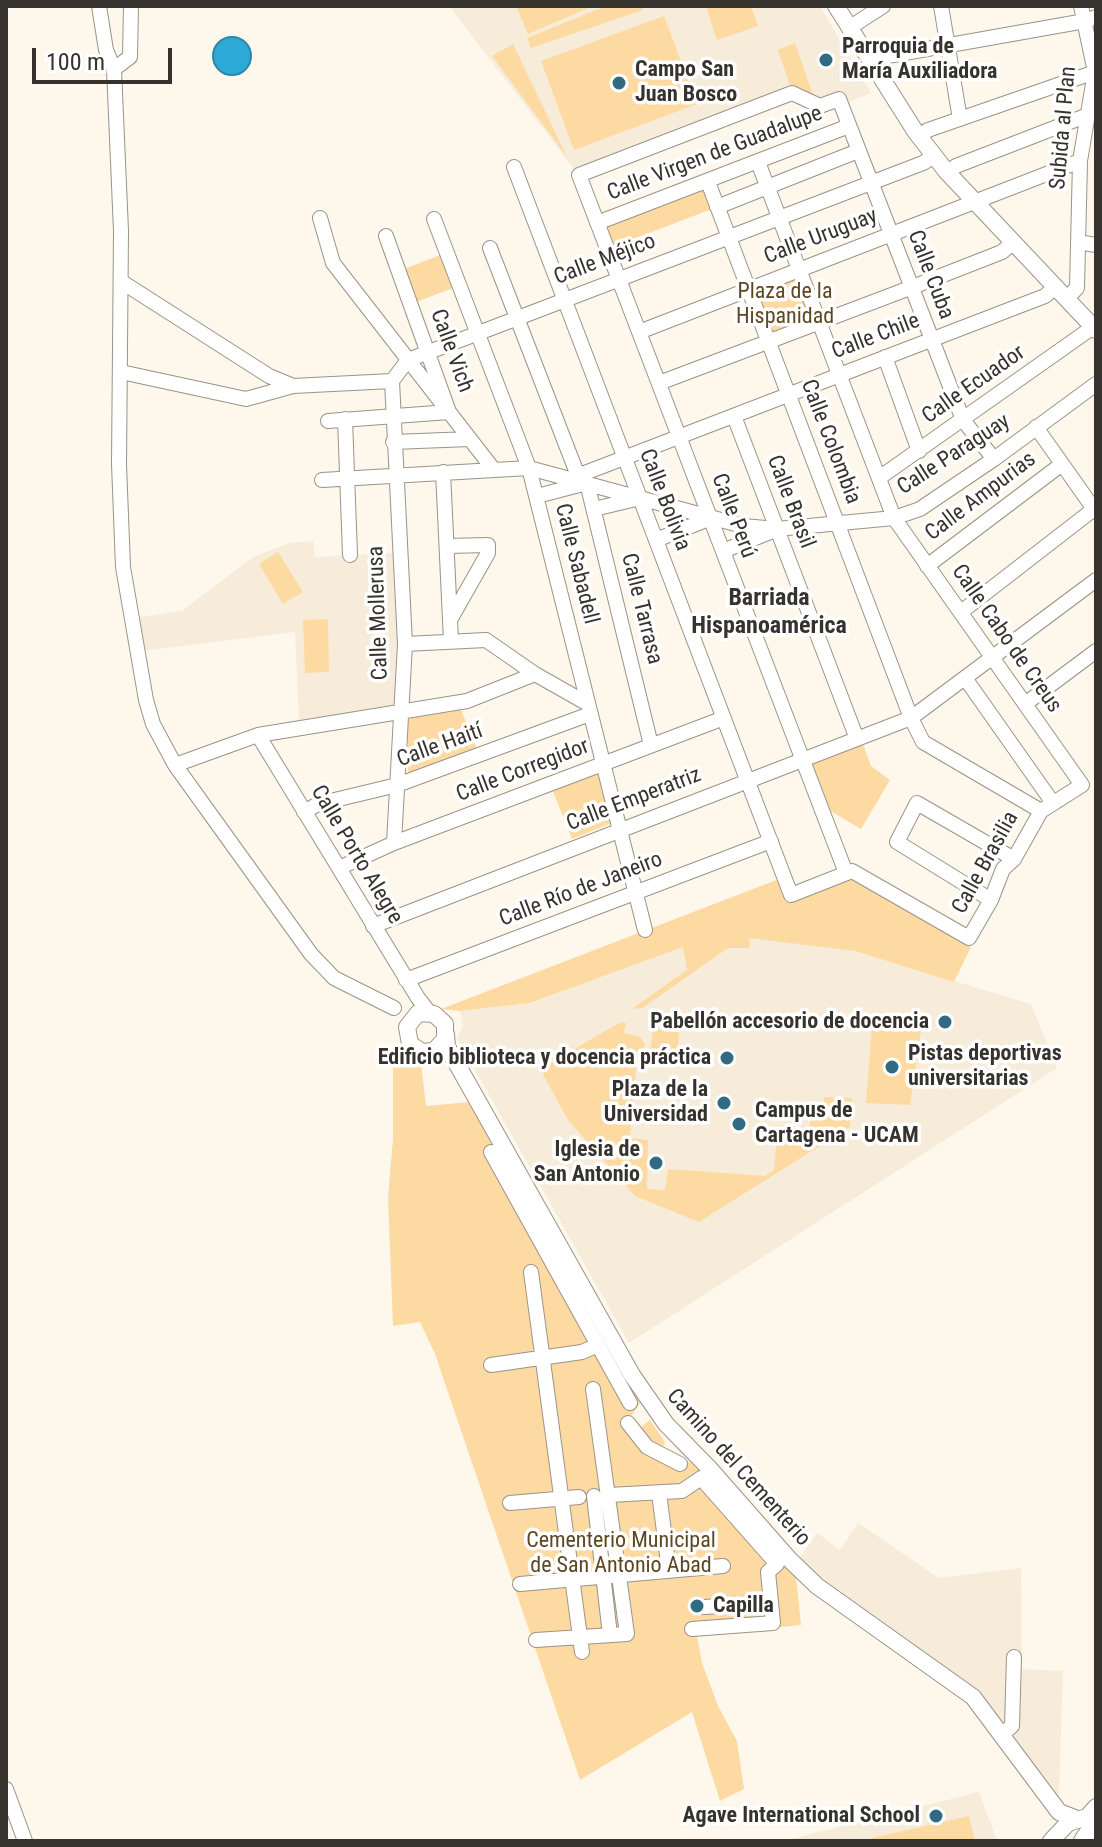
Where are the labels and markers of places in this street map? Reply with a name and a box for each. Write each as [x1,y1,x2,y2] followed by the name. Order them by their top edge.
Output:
[842,34,997,86] place label: Parroquia de María Auxiliadora
[817,51,835,69] marker: Parroquia de María Auxiliadora
[635,57,737,108] place label: Campo San Juan Bosco
[610,74,628,92] marker: Campo San Juan Bosco
[650,1009,929,1035] place label: Pabellón accesorio de docencia
[936,1013,954,1031] marker: Pabellón accesorio de docencia
[908,1041,1062,1092] place label: Pistas deportivas universitarias
[378,1045,711,1071] place label: Edificio biblioteca y docencia práctica
[718,1049,736,1067] marker: Edificio biblioteca y docencia práctica
[883,1058,901,1076] marker: Pistas deportivas universitarias
[604,1077,708,1128] place label: Plaza de la Universidad
[715,1094,733,1112] marker: Plaza de la Universidad
[755,1098,919,1150] place label: Campus de Cartagena - UCAM
[730,1115,748,1133] marker: Campus de Cartagena - UCAM
[534,1137,640,1188] place label: Iglesia de San Antonio
[647,1154,665,1172] marker: Iglesia de San Antonio
[713,1593,774,1619] place label: Capilla
[688,1597,706,1615] marker: Capilla
[682,1803,920,1829] place label: Agave International School
[927,1807,945,1825] marker: Agave International School

